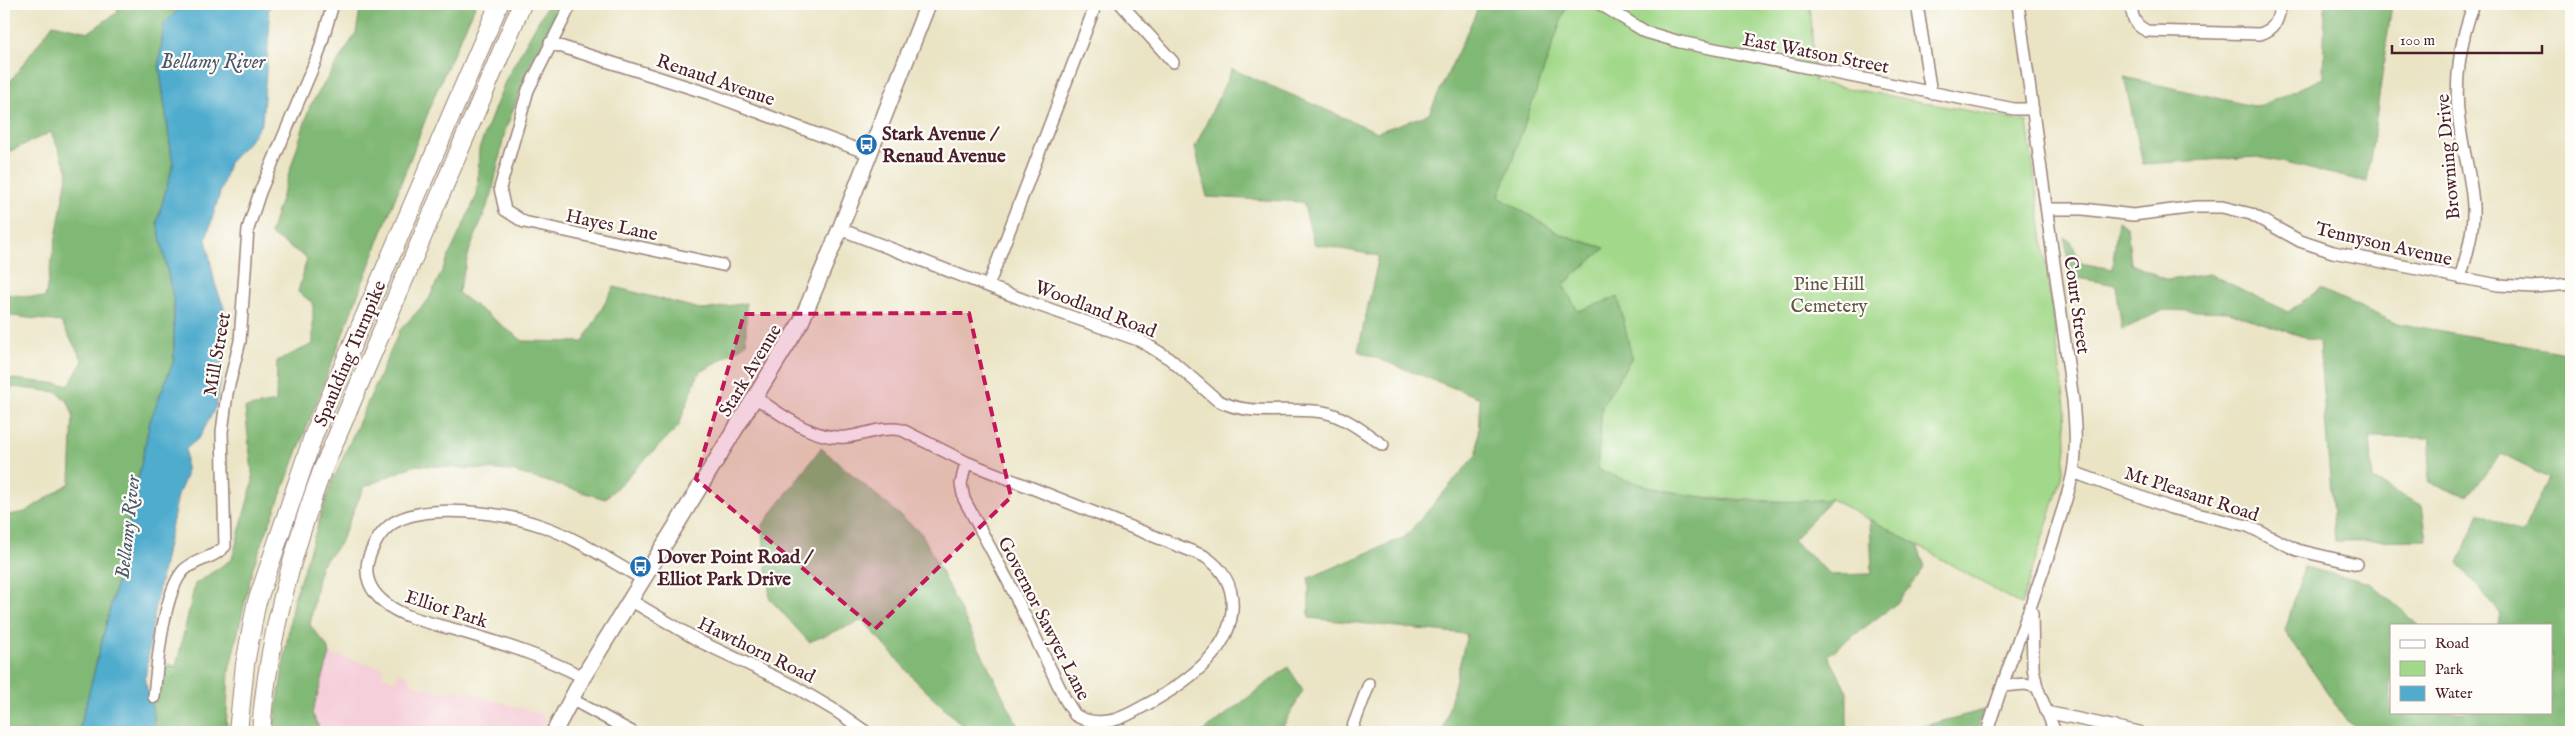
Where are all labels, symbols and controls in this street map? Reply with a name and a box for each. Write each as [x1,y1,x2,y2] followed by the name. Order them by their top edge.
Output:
[2392,22,2542,54] scale bar
[1740,28,1891,80] street label: East Watson Street
[2400,31,2436,50] text: 100 m
[653,49,778,112] street label: Renaud Avenue
[161,50,266,75] water label: Bellamy River
[2432,93,2466,221] street label: Browning Drive
[882,123,1006,169] place label: Stark Avenue / Renaud Avenue
[854,132,878,156] bus stop icon: Stark Avenue / Renaud Avenue
[563,204,660,247] street label: Hayes Lane
[2313,218,2455,272] street label: Tennyson Avenue
[2057,255,2095,356] street label: Court Street
[1790,273,1868,319] park label: Pine Hill Cemetery
[1031,276,1160,344] street label: Woodland Road
[309,277,393,430] street label: Spaulding Turnpike
[199,310,237,398] street label: Mill Street
[714,320,788,422] street label: Stark Avenue
[2121,462,2262,528] street label: Mt Pleasant Road
[111,473,146,580] water label: Bellamy River
[992,533,1095,705] street label: Governor Sawyer Lane
[657,546,814,592] place label: Dover Point Road / Elliot Park Drive
[629,555,653,579] bus stop icon: Dover Point Road / Elliot Park Drive
[402,585,492,635] street label: Elliot Park
[693,612,820,690] street label: Hawthorn Road
[2390,624,2552,714] legend
[2435,634,2470,653] text: Road
[2435,660,2465,679] text: Park
[2435,684,2473,703] text: Water

